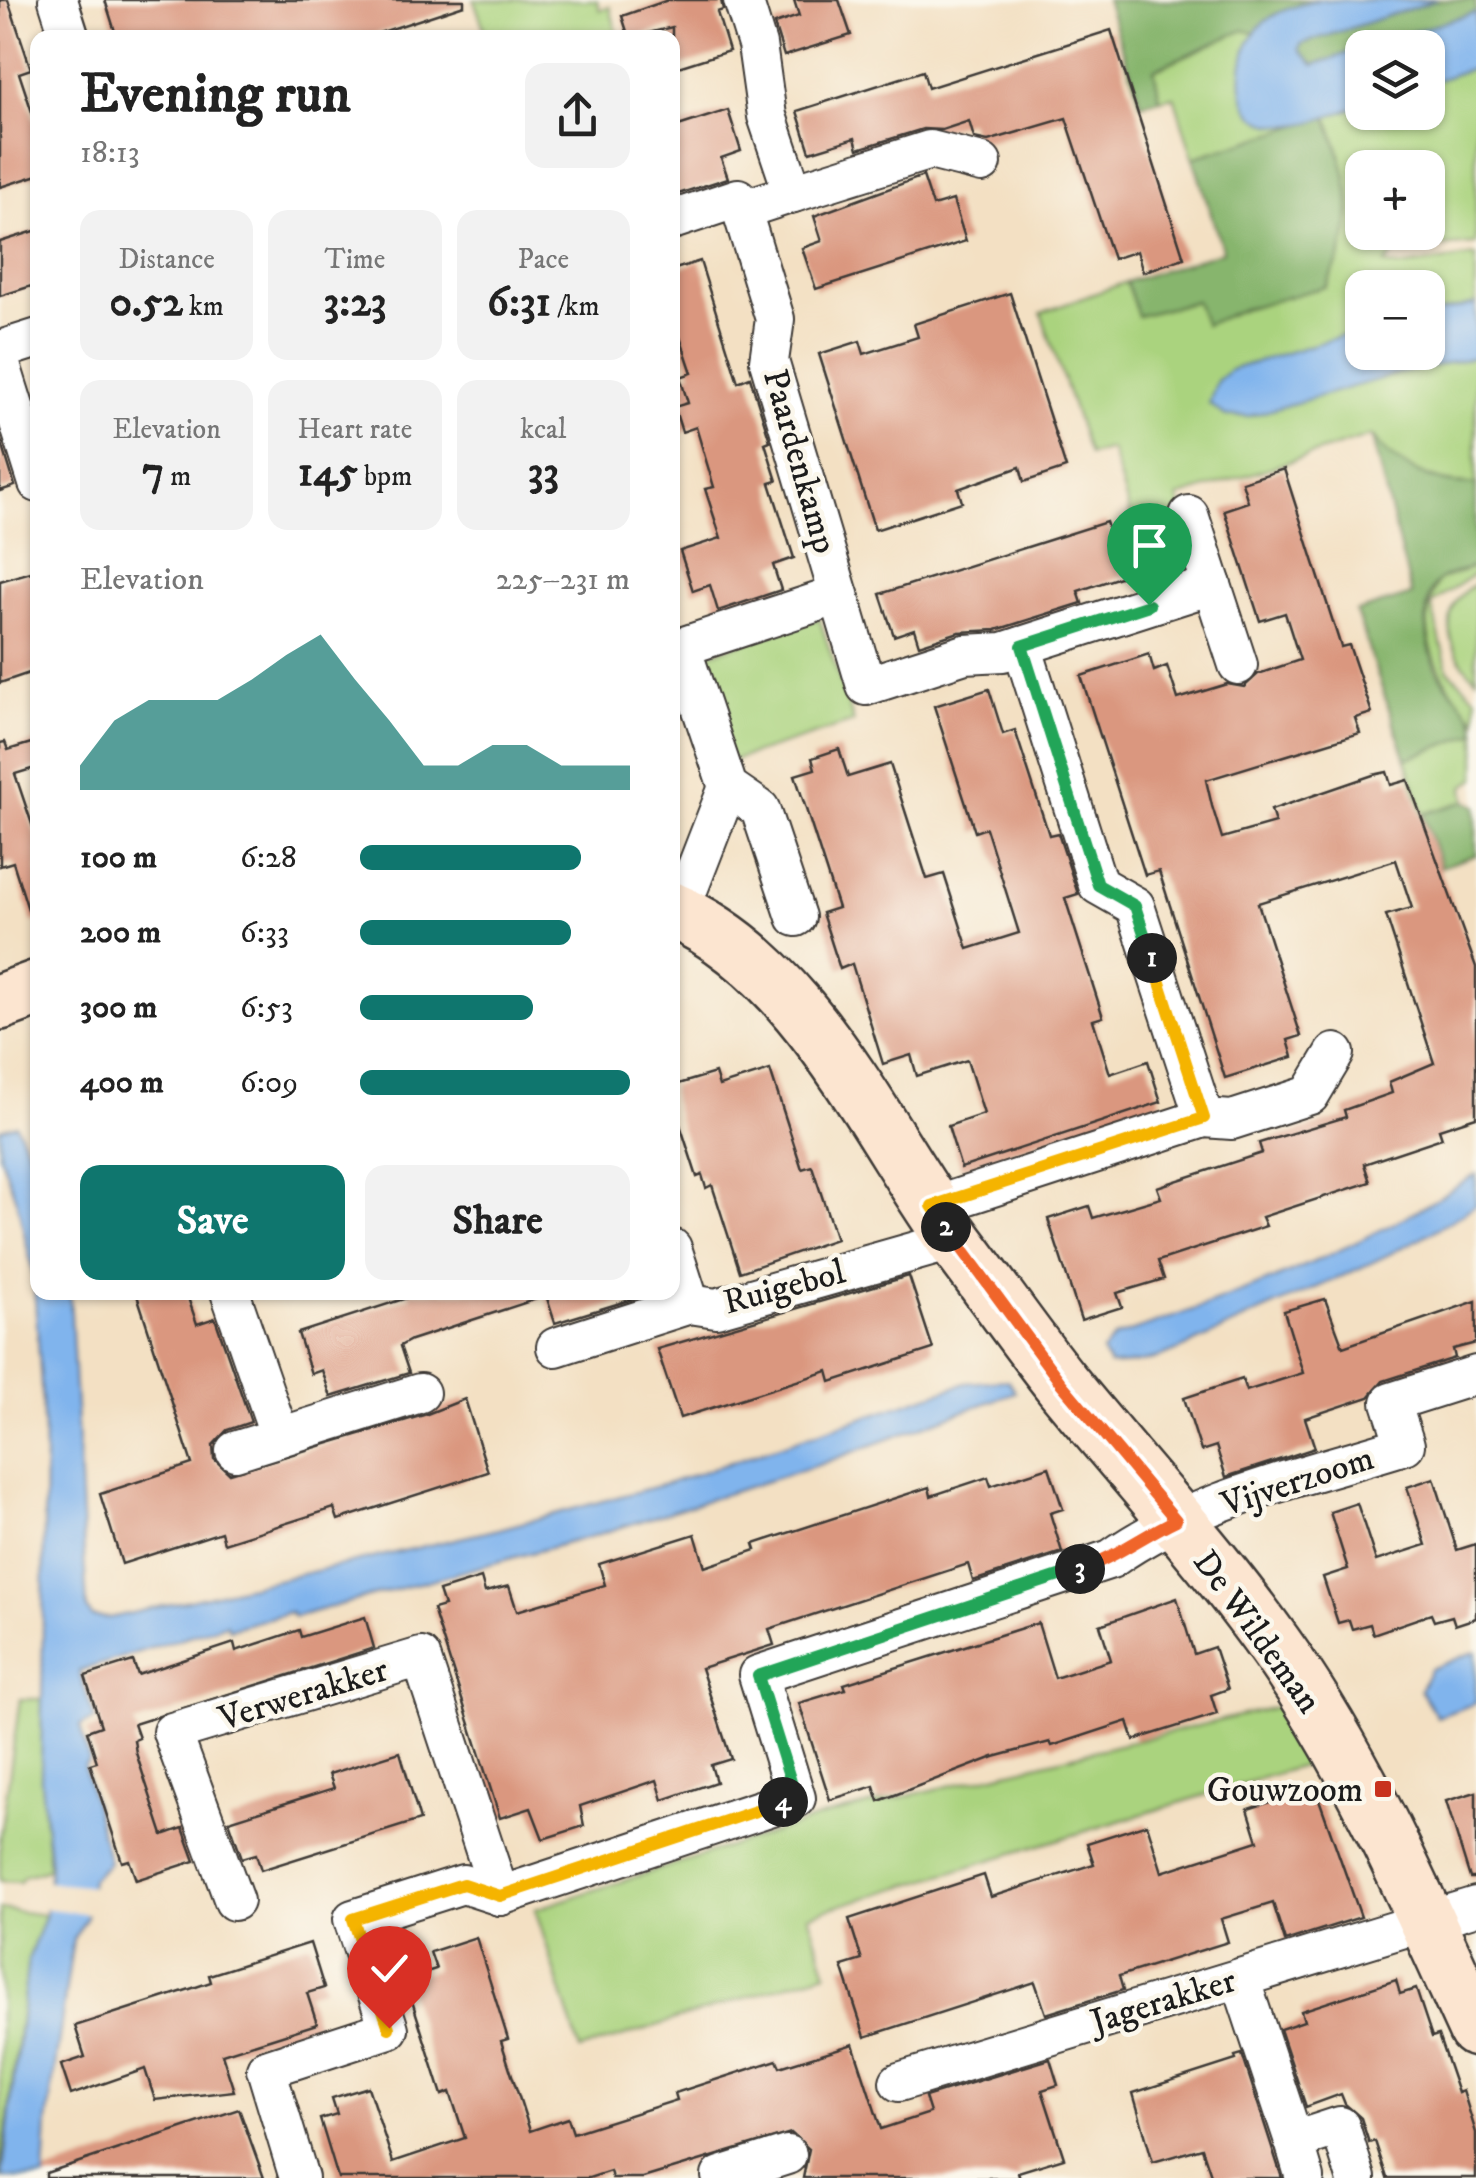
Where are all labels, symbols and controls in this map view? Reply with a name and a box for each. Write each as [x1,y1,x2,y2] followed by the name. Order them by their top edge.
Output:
[1345,30,1445,370] map controls
[1345,30,1445,130] button: layers
[80,61,351,130] text: Evening run
[525,63,630,168] button: share
[80,133,140,173] text: 18:13
[1345,150,1445,250] button: +
[118,242,215,277] text: Distance
[325,242,385,277] text: Time
[517,242,569,277] text: Pace
[1345,270,1445,370] button: −
[109,277,183,329] text: 0.52
[324,277,386,329] text: 3:23
[487,277,551,329] text: 6:31
[183,289,224,324] text: km
[551,289,600,324] text: /km
[752,365,846,559] street label: Paardenkamp
[112,412,221,447] text: Elevation
[298,412,412,447] text: Heart rate
[520,412,566,447] text: kcal
[142,447,164,499] text: 7
[298,447,358,499] text: 145
[528,447,559,499] text: 33
[164,459,191,494] text: m
[358,459,412,494] text: bpm
[1107,503,1192,606] pin
[1122,518,1177,573] icon: arrive
[80,560,204,600] text: Elevation
[496,560,630,600] text: 225–231 m
[80,838,157,878] text: 100 m
[240,838,297,878] text: 6:28
[80,913,161,953] text: 200 m
[240,913,289,953] text: 6:33
[1127,933,1177,983] pin: 1
[1147,940,1157,975] text: 1
[80,988,157,1028] text: 300 m
[240,988,293,1028] text: 6:53
[80,1063,164,1103] text: 400 m
[240,1063,298,1103] text: 6:09
[80,1165,345,1280] button: Save
[365,1165,630,1280] button: Share
[921,1202,971,1252] pin: 2
[939,1209,953,1244] text: 2
[719,1250,851,1325] street label: Ruigebol
[1215,1437,1379,1528] street label: Vijverzoom
[1182,1542,1330,1722] street label: De Wildeman
[1055,1544,1105,1594] pin: 3
[1075,1551,1085,1586] text: 3
[213,1648,394,1742] street label: Verwerakker
[1207,1769,1363,1813] place label: Gouwzoom
[758,1777,808,1827] pin: 4
[1372,1778,1394,1800] marker: Gouwzoom
[775,1784,791,1819] text: 4
[347,1926,432,2029] pin
[362,1941,417,1996] icon: check
[1083,1959,1241,2046] street label: Jagerakker

